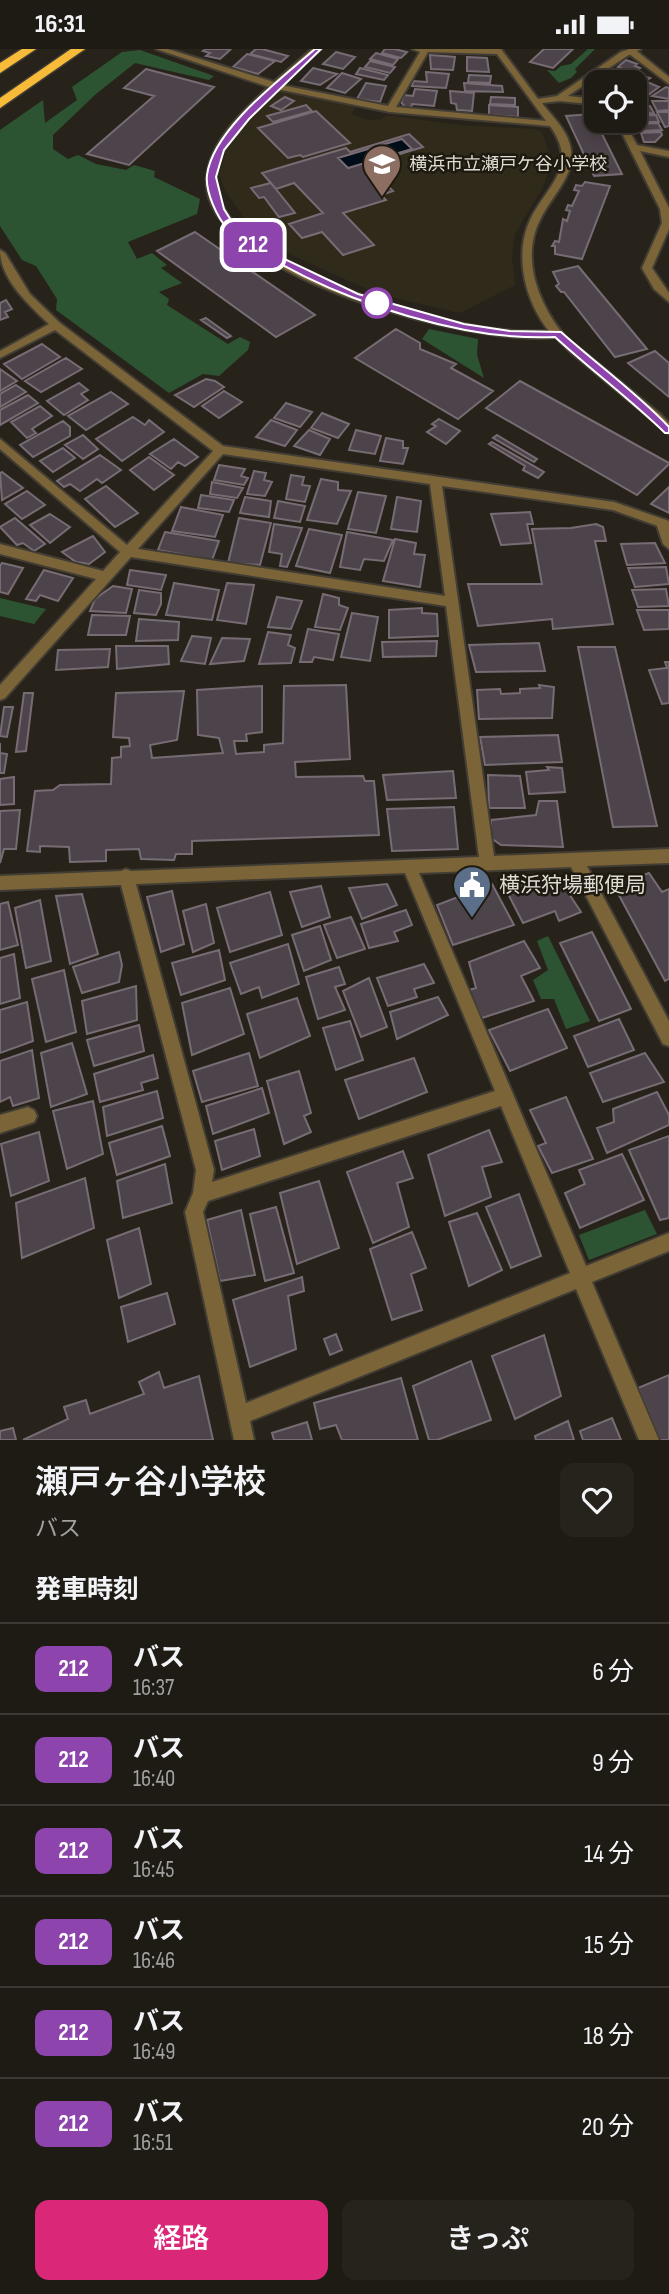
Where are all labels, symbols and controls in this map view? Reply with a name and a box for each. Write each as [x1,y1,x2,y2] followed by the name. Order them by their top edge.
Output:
[35,9,85,40] text: 16:31
[584,70,647,133] map controls
[584,70,647,133] button: locate
[361,143,403,198] school or university icon: 横浜市立瀬戸ケ谷小学校
[409,154,607,175] place label: 横浜市立瀬戸ケ谷小学校
[213,222,293,268] line badge: 212
[238,230,268,259] text: 212
[362,288,392,318] unlabelled marker
[451,864,493,919] public building icon: 横浜狩場郵便局
[499,873,646,898] place label: 横浜狩場郵便局
[35,1463,266,1503] text: 瀬戸ヶ谷小学校
[560,1463,634,1537] button: heart
[35,1515,81,1543] text: バス
[35,1575,139,1606] text: 発車時刻
[133,1643,185,1674] text: バス
[58,1654,89,1683] text: 212
[592,1657,634,1688] text: 6 分
[133,1674,174,1702] text: 16:37
[133,1734,185,1765] text: バス
[58,1745,89,1774] text: 212
[592,1748,634,1779] text: 9 分
[133,1765,175,1793] text: 16:40
[133,1825,185,1856] text: バス
[58,1836,89,1865] text: 212
[584,1839,634,1870] text: 14 分
[133,1856,174,1884] text: 16:45
[133,1916,185,1947] text: バス
[58,1927,89,1956] text: 212
[584,1930,634,1961] text: 15 分
[133,1947,175,1975] text: 16:46
[133,2007,185,2038] text: バス
[58,2018,89,2047] text: 212
[583,2021,634,2052] text: 18 分
[133,2038,175,2066] text: 16:49
[133,2098,185,2129] text: バス
[58,2109,89,2138] text: 212
[582,2112,634,2143] text: 20 分
[133,2129,173,2157] text: 16:51
[35,2200,328,2280] button: 経路
[342,2200,634,2280] button: きっぷ

